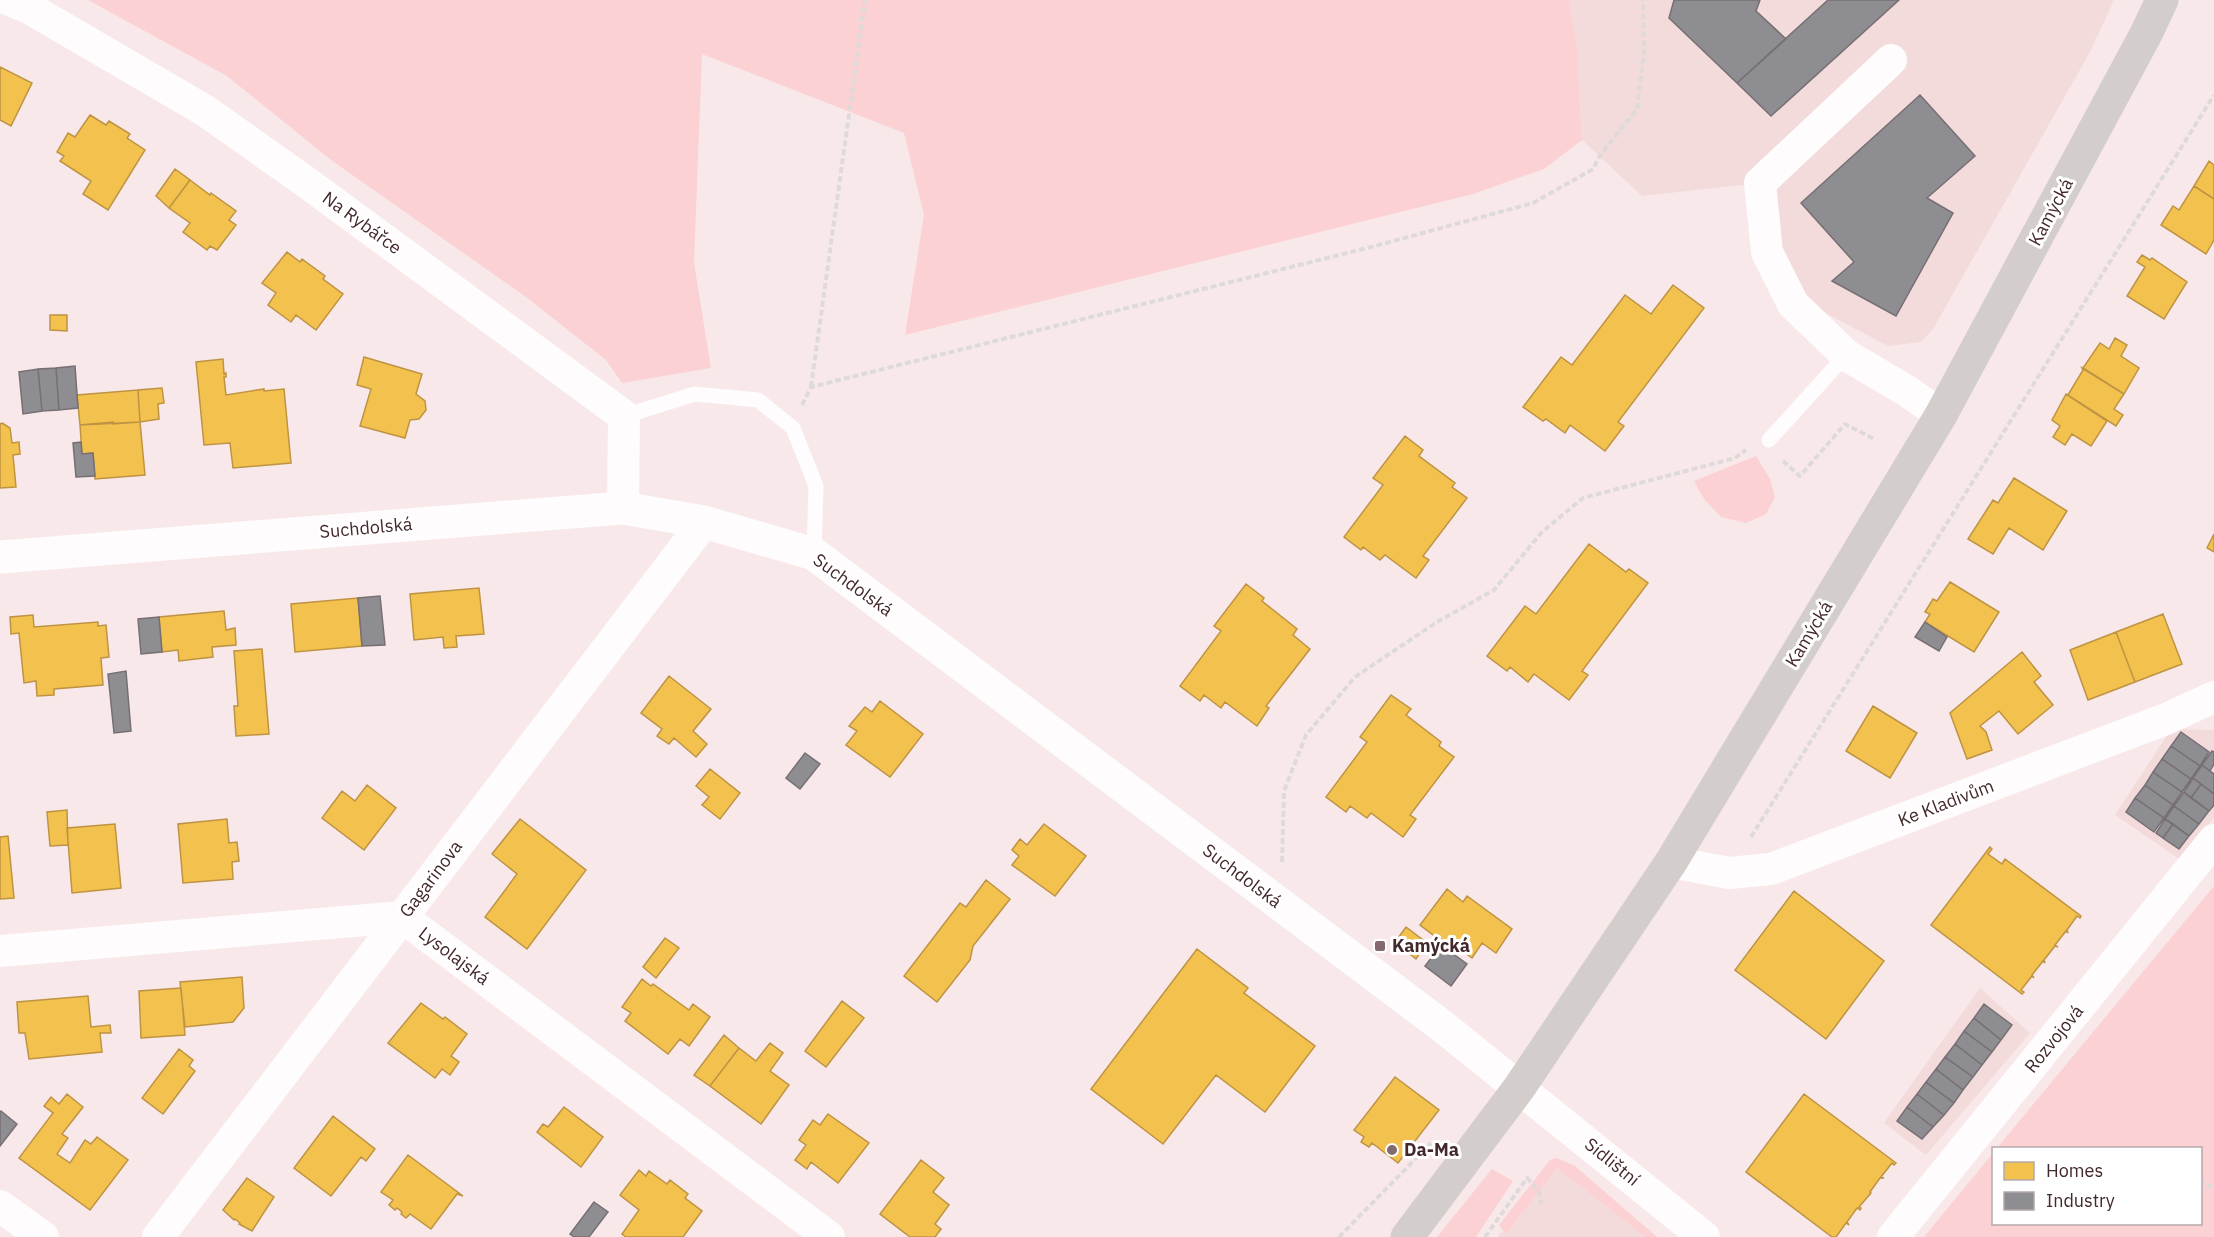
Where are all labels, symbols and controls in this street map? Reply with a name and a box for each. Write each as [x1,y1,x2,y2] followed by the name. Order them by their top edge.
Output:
[2023,174,2078,250] street label: Kamýcká
[318,186,407,259] street label: Na Rybářce
[319,512,414,543] street label: Suchdolská
[809,548,898,622] street label: Suchdolská
[1780,596,1837,671] street label: Kamýcká
[1895,774,1997,831] street label: Ke Kladivům
[394,835,467,922] street label: Gagarinova
[1198,838,1287,913] street label: Suchdolská
[414,921,495,990] street label: Lysolajská
[1392,934,1470,957] place label: Kamýcká
[1373,939,1387,953] marker: Kamýcká
[2019,1000,2088,1077] street label: Rozvojová
[1580,1132,1645,1191] street label: Sídlištní
[1404,1138,1459,1161] place label: Da-Ma
[1385,1143,1399,1157] marker: Da-Ma
[1992,1147,2202,1225] legend
[2046,1159,2103,1182] text: Homes
[2046,1189,2115,1212] text: Industry

